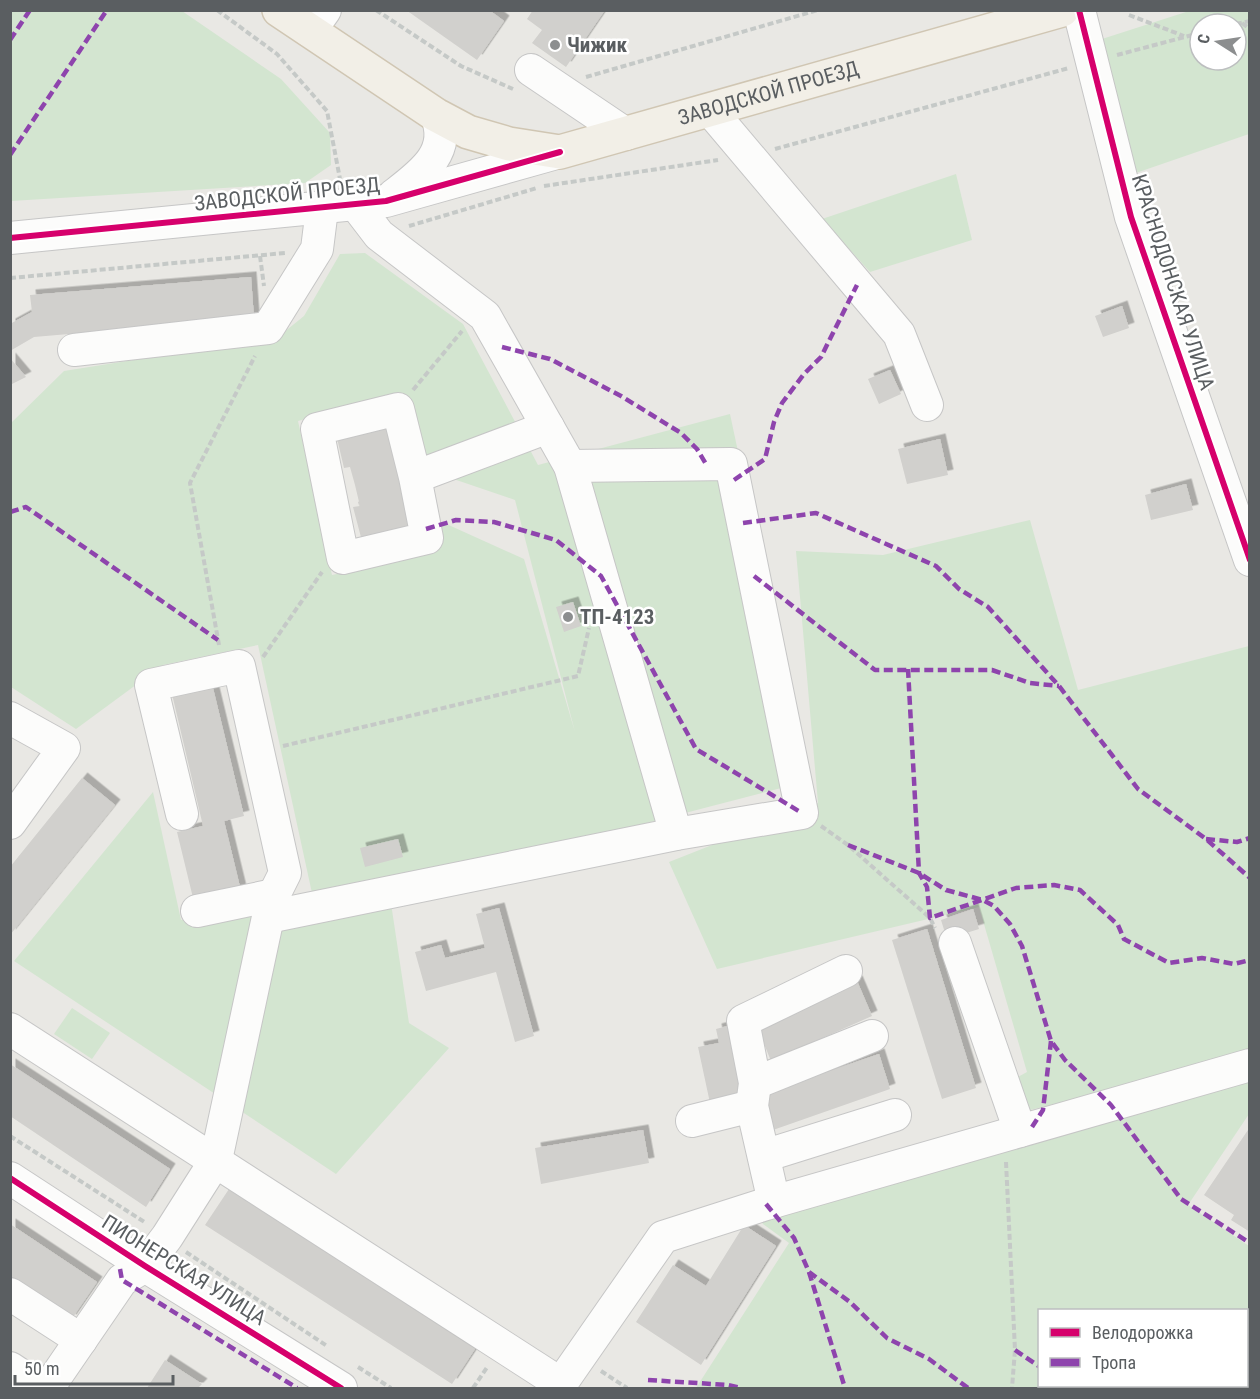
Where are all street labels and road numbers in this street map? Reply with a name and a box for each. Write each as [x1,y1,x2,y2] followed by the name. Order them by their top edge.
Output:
[675,56,862,130] street label: ЗАВОДСКОЙ ПРОЕЗД
[1127,171,1219,393] street label: КРАСНОДОНСКАЯ УЛИЦА
[193,172,381,216] street label: ЗАВОДСКОЙ ПРОЕЗД
[98,1210,270,1330] street label: ПИОНЕРСКАЯ УЛИЦА

